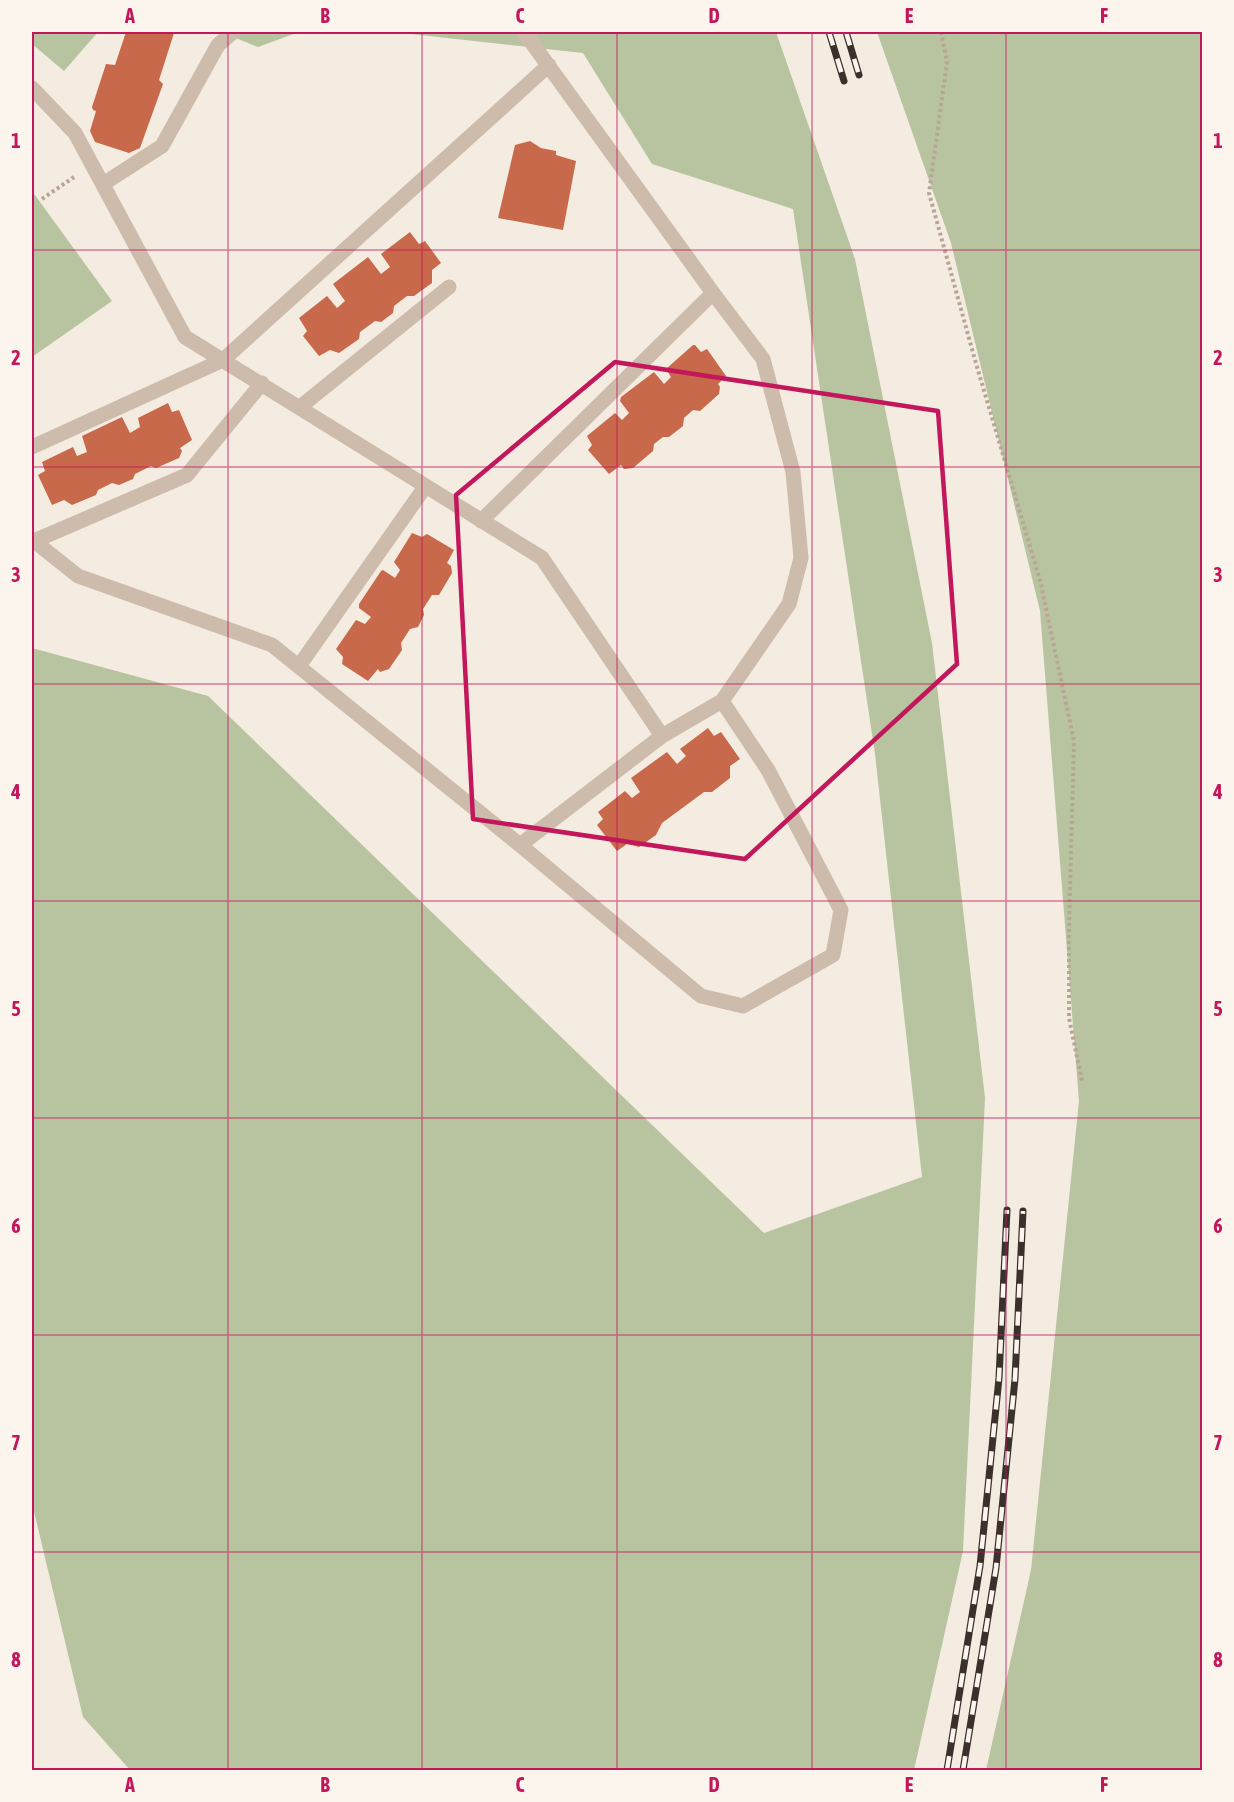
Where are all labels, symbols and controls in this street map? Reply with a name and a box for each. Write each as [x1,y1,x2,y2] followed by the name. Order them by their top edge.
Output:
[124,4,135,27] text: A
[320,4,330,27] text: B
[516,4,525,27] text: C
[708,4,720,27] text: D
[905,4,914,27] text: E
[1100,4,1108,27] text: F
[11,129,21,152] text: 1
[1213,129,1223,152] text: 1
[11,346,21,369] text: 2
[1213,346,1223,369] text: 2
[11,563,21,586] text: 3
[1213,563,1223,586] text: 3
[10,780,21,803] text: 4
[1212,780,1223,803] text: 4
[11,997,21,1020] text: 5
[1213,997,1223,1020] text: 5
[11,1214,21,1237] text: 6
[1213,1214,1223,1237] text: 6
[11,1431,21,1454] text: 7
[1213,1431,1223,1454] text: 7
[11,1648,21,1671] text: 8
[1213,1648,1223,1671] text: 8
[124,1773,135,1796] text: A
[320,1773,330,1796] text: B
[516,1773,525,1796] text: C
[708,1773,720,1796] text: D
[905,1773,914,1796] text: E
[1100,1773,1108,1796] text: F

